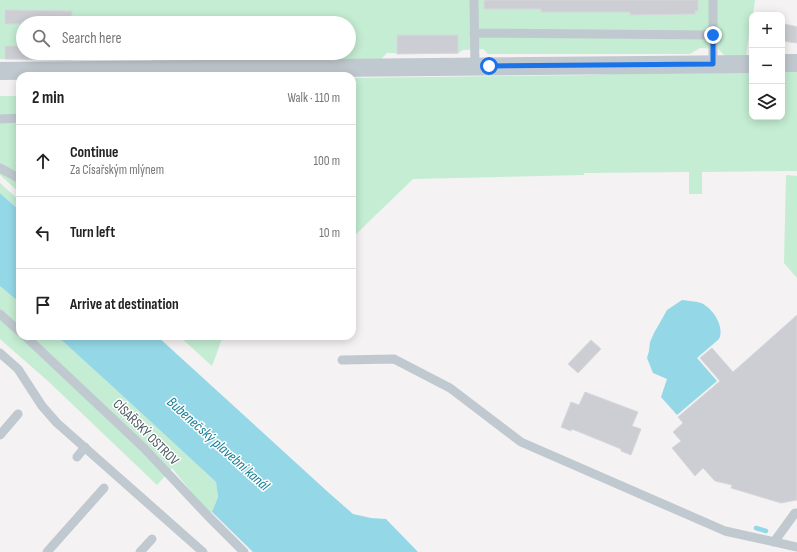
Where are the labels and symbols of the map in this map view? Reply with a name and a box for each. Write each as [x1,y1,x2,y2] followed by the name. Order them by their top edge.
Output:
[704,26,722,44] route end
[480,57,498,75] route start
[163,393,274,496] water label: Bubenečský plavební kanál
[109,395,183,469] street label: CÍSAŘSKÝ OSTROV

